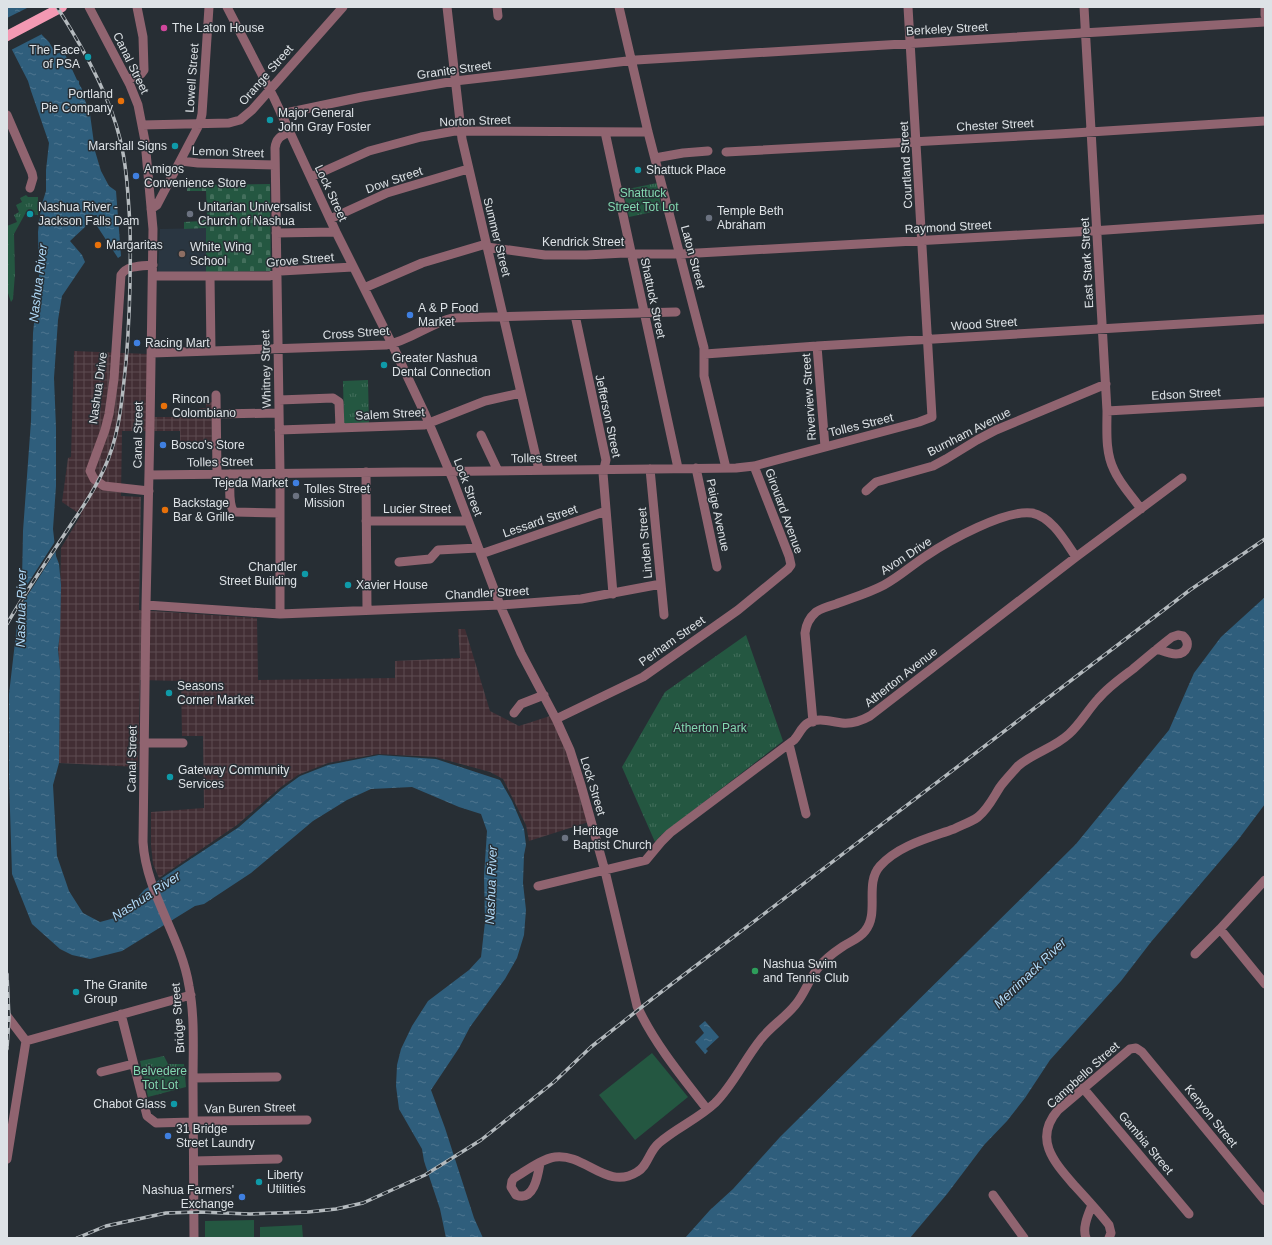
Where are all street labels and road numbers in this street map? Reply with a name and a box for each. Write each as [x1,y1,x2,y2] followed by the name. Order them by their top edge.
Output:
[906,20,989,38] street label: Berkeley Street
[110,30,152,97] street label: Canal Street
[236,41,296,108] street label: Orange Street
[183,42,201,113] street label: Lowell Street
[416,58,493,82] street label: Granite Street
[439,113,512,129] street label: Norton Street
[956,116,1035,134] street label: Chester Street
[897,120,915,209] street label: Courtland Street
[192,144,265,160] street label: Lemon Street
[312,163,350,224] street label: Lock Street
[364,164,425,196] street label: Dow Street
[480,196,514,278] street label: Summer Street
[1078,217,1096,309] street label: East Stark Street
[904,218,992,236] street label: Raymond Street
[678,224,708,291] street label: Laton Street
[542,235,625,249] street label: Kendrick Street
[266,250,335,270] street label: Grove Street
[638,256,669,340] street label: Shattuck Street
[950,315,1018,333] street label: Wood Street
[322,324,390,342] street label: Cross Street
[258,329,274,408] street label: Whitney Street
[86,351,110,425] street label: Nashua Drive
[799,352,819,441] street label: Riverview Street
[592,373,624,459] street label: Jefferson Street
[1151,385,1222,403] street label: Edson Street
[130,401,146,468] street label: Canal Street
[355,405,426,423] street label: Salem Street
[925,405,1013,459] street label: Burnham Avenue
[827,410,895,440] street label: Tolles Street
[511,450,578,466] street label: Tolles Street
[187,454,254,470] street label: Tolles Street
[451,456,486,518] street label: Lock Street
[762,466,806,556] street label: Girouard Avenue
[703,477,733,553] street label: Paige Avenue
[501,501,580,540] street label: Lessard Street
[383,502,452,516] street label: Lucier Street
[635,506,655,579] street label: Linden Street
[878,534,935,578] street label: Avon Drive
[445,584,530,602] street label: Chandler Street
[636,613,708,669] street label: Perham Street
[862,644,940,710] street label: Atherton Avenue
[124,725,140,792] street label: Canal Street
[577,755,609,818] street label: Lock Street
[169,982,187,1053] street label: Bridge Street
[1044,1038,1123,1111] street label: Campbello Street
[1182,1082,1241,1150] street label: Kenyon Street
[204,1100,296,1116] street label: Van Buren Street
[1116,1109,1177,1178] street label: Gambia Street

